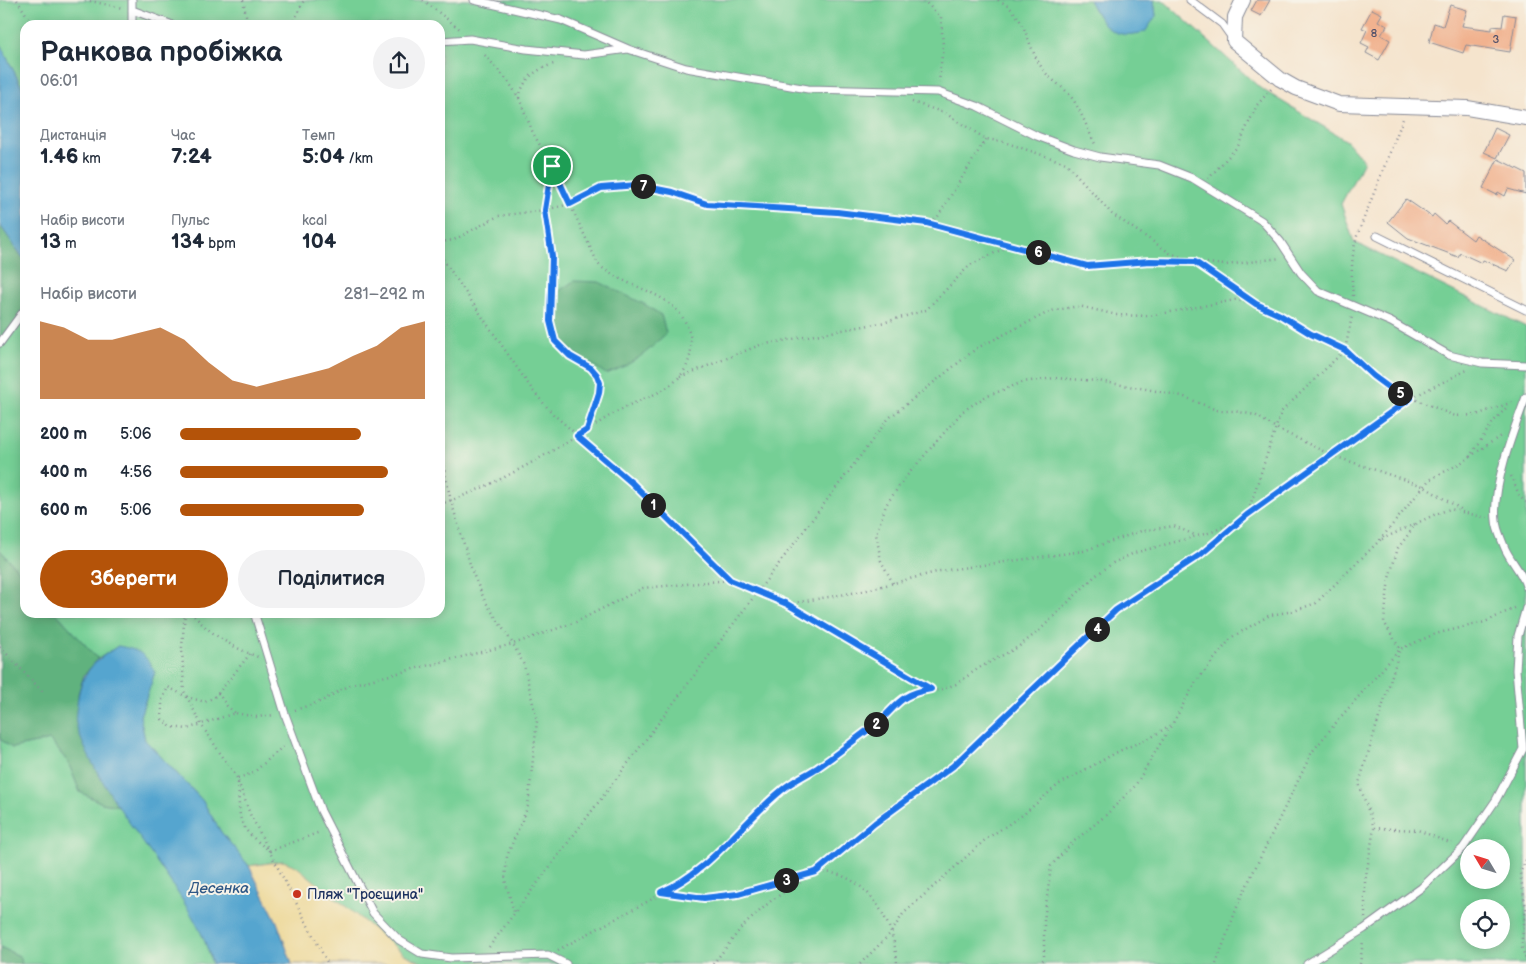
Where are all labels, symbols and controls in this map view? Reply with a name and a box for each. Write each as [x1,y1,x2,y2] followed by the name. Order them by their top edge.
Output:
[1371,27,1377,40] house number: 8
[1493,33,1500,46] house number: 3
[40,36,282,69] text: Ранкова пробіжка
[373,37,425,89] button: share
[40,72,78,91] text: 06:01
[40,127,107,144] text: Дистанція
[171,127,195,144] text: Час
[302,127,335,144] text: Темп
[40,144,79,169] text: 1.46
[171,144,212,169] text: 7:24
[302,144,345,169] text: 5:04
[531,145,573,187] pin
[79,150,101,167] text: km
[345,150,373,167] text: /km
[538,152,566,180] icon: arrive
[630,174,656,198] pin: 7
[640,178,647,195] text: 7
[40,212,125,229] text: Набір висоти
[171,212,210,229] text: Пульс
[302,212,327,229] text: kcal
[40,229,61,254] text: 13
[171,229,204,254] text: 134
[302,229,336,254] text: 104
[61,235,76,252] text: m
[204,235,236,252] text: bpm
[1026,240,1050,264] pin: 6
[1034,244,1043,261] text: 6
[40,285,137,304] text: Набір висоти
[344,285,425,304] text: 281–292 m
[1388,380,1412,406] pin: 5
[1396,385,1405,402] text: 5
[40,425,87,444] text: 200 m
[120,425,152,444] text: 5:06
[40,463,87,482] text: 400 m
[120,463,152,482] text: 4:56
[640,492,666,518] pin: 1
[651,497,656,514] text: 1
[40,501,88,520] text: 600 m
[120,501,152,520] text: 5:06
[40,550,228,608] button: Зберегти
[238,550,425,608] button: Поділитися
[1084,616,1110,642] pin: 4
[1093,621,1102,638] text: 4
[864,712,888,736] pin: 2
[872,716,881,733] text: 2
[1460,839,1510,889] north arrow
[1460,839,1510,949] map controls
[774,868,798,892] pin: 3
[782,872,791,889] text: 3
[188,879,249,898] water label: Десенка
[307,886,423,903] place label: Пляж "Троєщина"
[291,888,303,900] marker: Пляж "Троєщина"
[1460,899,1510,949] button: locate

